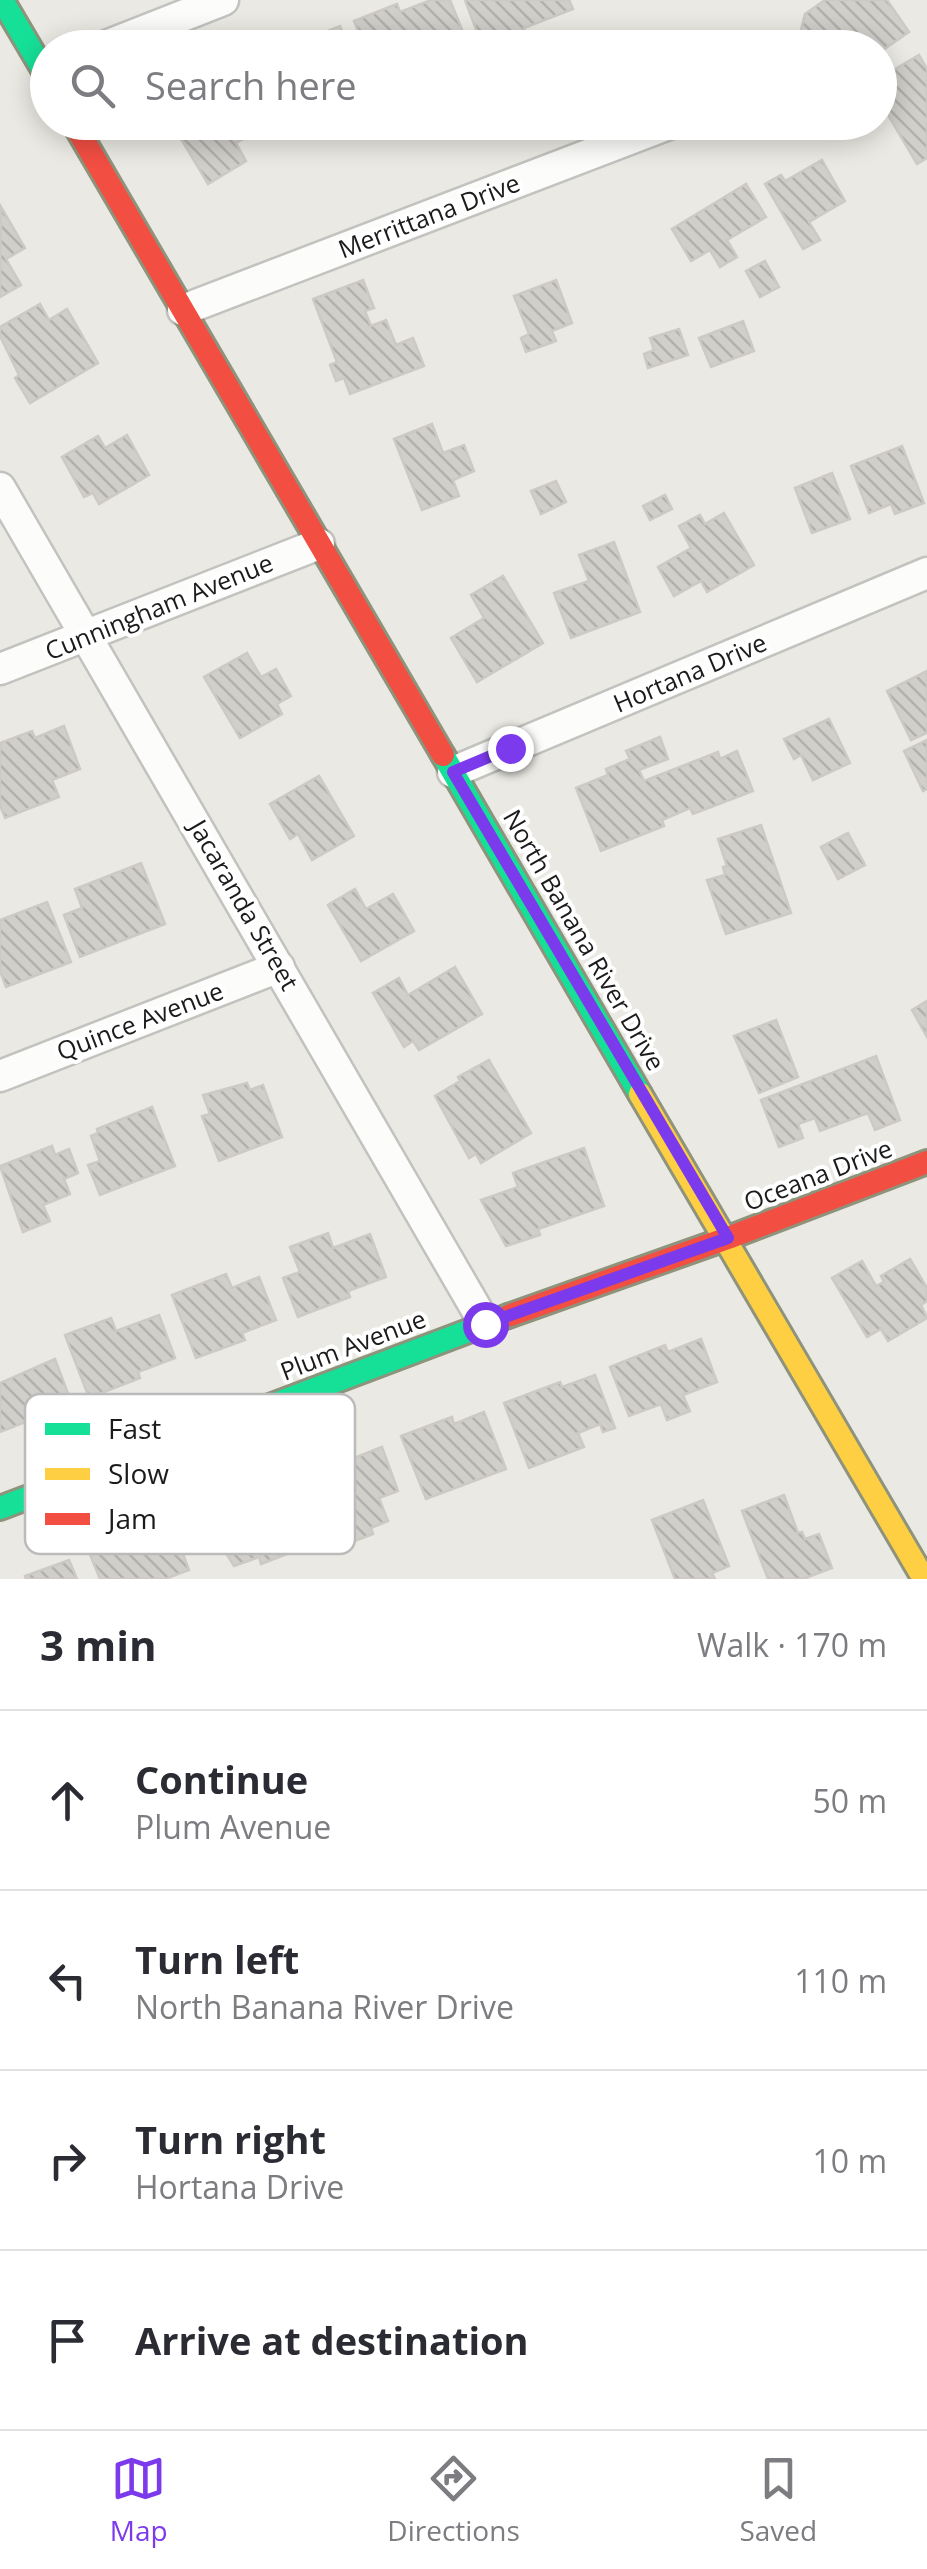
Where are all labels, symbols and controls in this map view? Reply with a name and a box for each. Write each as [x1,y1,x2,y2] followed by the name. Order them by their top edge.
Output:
[30,30,897,140] search box
[65,58,120,113] icon: search
[145,59,357,111] text: Search here
[333,165,524,265] street label: Merrittana Drive
[40,545,278,667] street label: Cunningham Avenue
[608,625,771,720] street label: Hortana Drive
[488,726,534,772] route end
[496,803,674,1076] street label: North Banana River Drive
[181,811,307,996] street label: Jacaranda Street
[51,973,228,1067] street label: Quince Avenue
[739,1130,897,1218] street label: Oceana Drive
[275,1301,430,1387] street label: Plum Avenue
[463,1302,509,1348] route start
[25,1394,355,1554] legend
[108,1409,161,1447] text: Fast
[108,1454,169,1492] text: Slow
[105,1499,157,1537] text: Jam
[40,1616,157,1673] text: 3 min
[697,1623,887,1666] text: Walk · 170 m
[135,1753,308,1805] text: Continue
[40,1773,95,1828] icon: ahead
[812,1779,887,1822] text: 50 m
[135,1805,331,1848] text: Plum Avenue
[135,1933,299,1985] text: Turn left
[40,1953,95,2008] icon: left
[794,1959,887,2002] text: 110 m
[135,1985,514,2028] text: North Banana River Drive
[135,2113,326,2165] text: Turn right
[40,2133,95,2188] icon: right
[812,2139,887,2182] text: 10 m
[135,2165,344,2208] text: Hortana Drive
[40,2313,95,2368] icon: arrive
[135,2314,529,2366] text: Arrive at destination
[110,2451,168,2549] tab: Map
[387,2451,520,2549] tab: Directions
[739,2451,817,2549] tab: Saved

